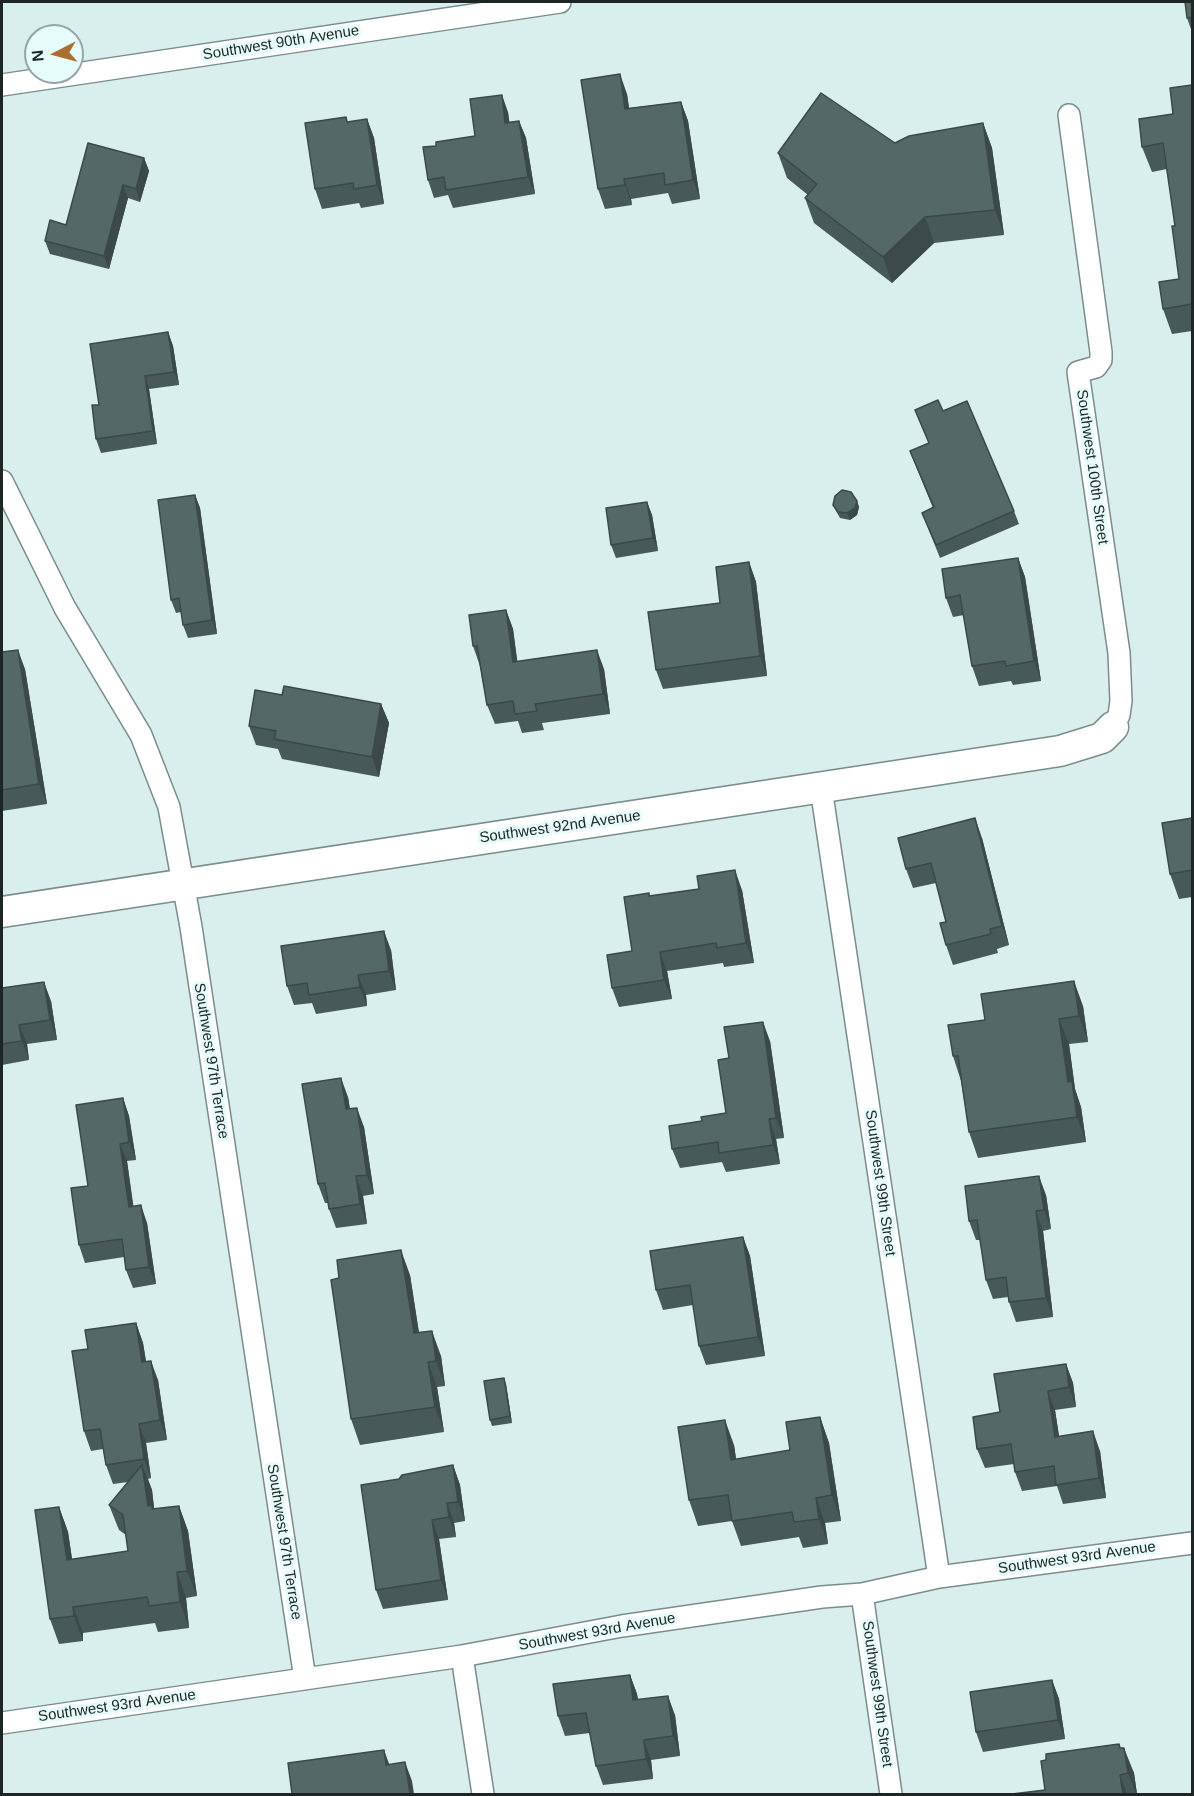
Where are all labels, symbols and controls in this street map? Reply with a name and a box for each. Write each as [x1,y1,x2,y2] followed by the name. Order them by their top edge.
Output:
[201,22,361,64] street label: Southwest 90th Avenue
[24,24,84,84] north arrow
[29,49,47,62] text: N
[1072,389,1112,545] street label: Southwest 100th Street
[478,807,642,847] street label: Southwest 92nd Avenue
[190,982,232,1140] street label: Southwest 97th Terrace
[861,1109,899,1257] street label: Southwest 99th Street
[263,1463,305,1621] street label: Southwest 97th Terrace
[997,1538,1157,1578] street label: Southwest 93rd Avenue
[517,1609,677,1655] street label: Southwest 93rd Avenue
[858,1620,896,1768] street label: Southwest 99th Street
[37,1686,197,1726] street label: Southwest 93rd Avenue

